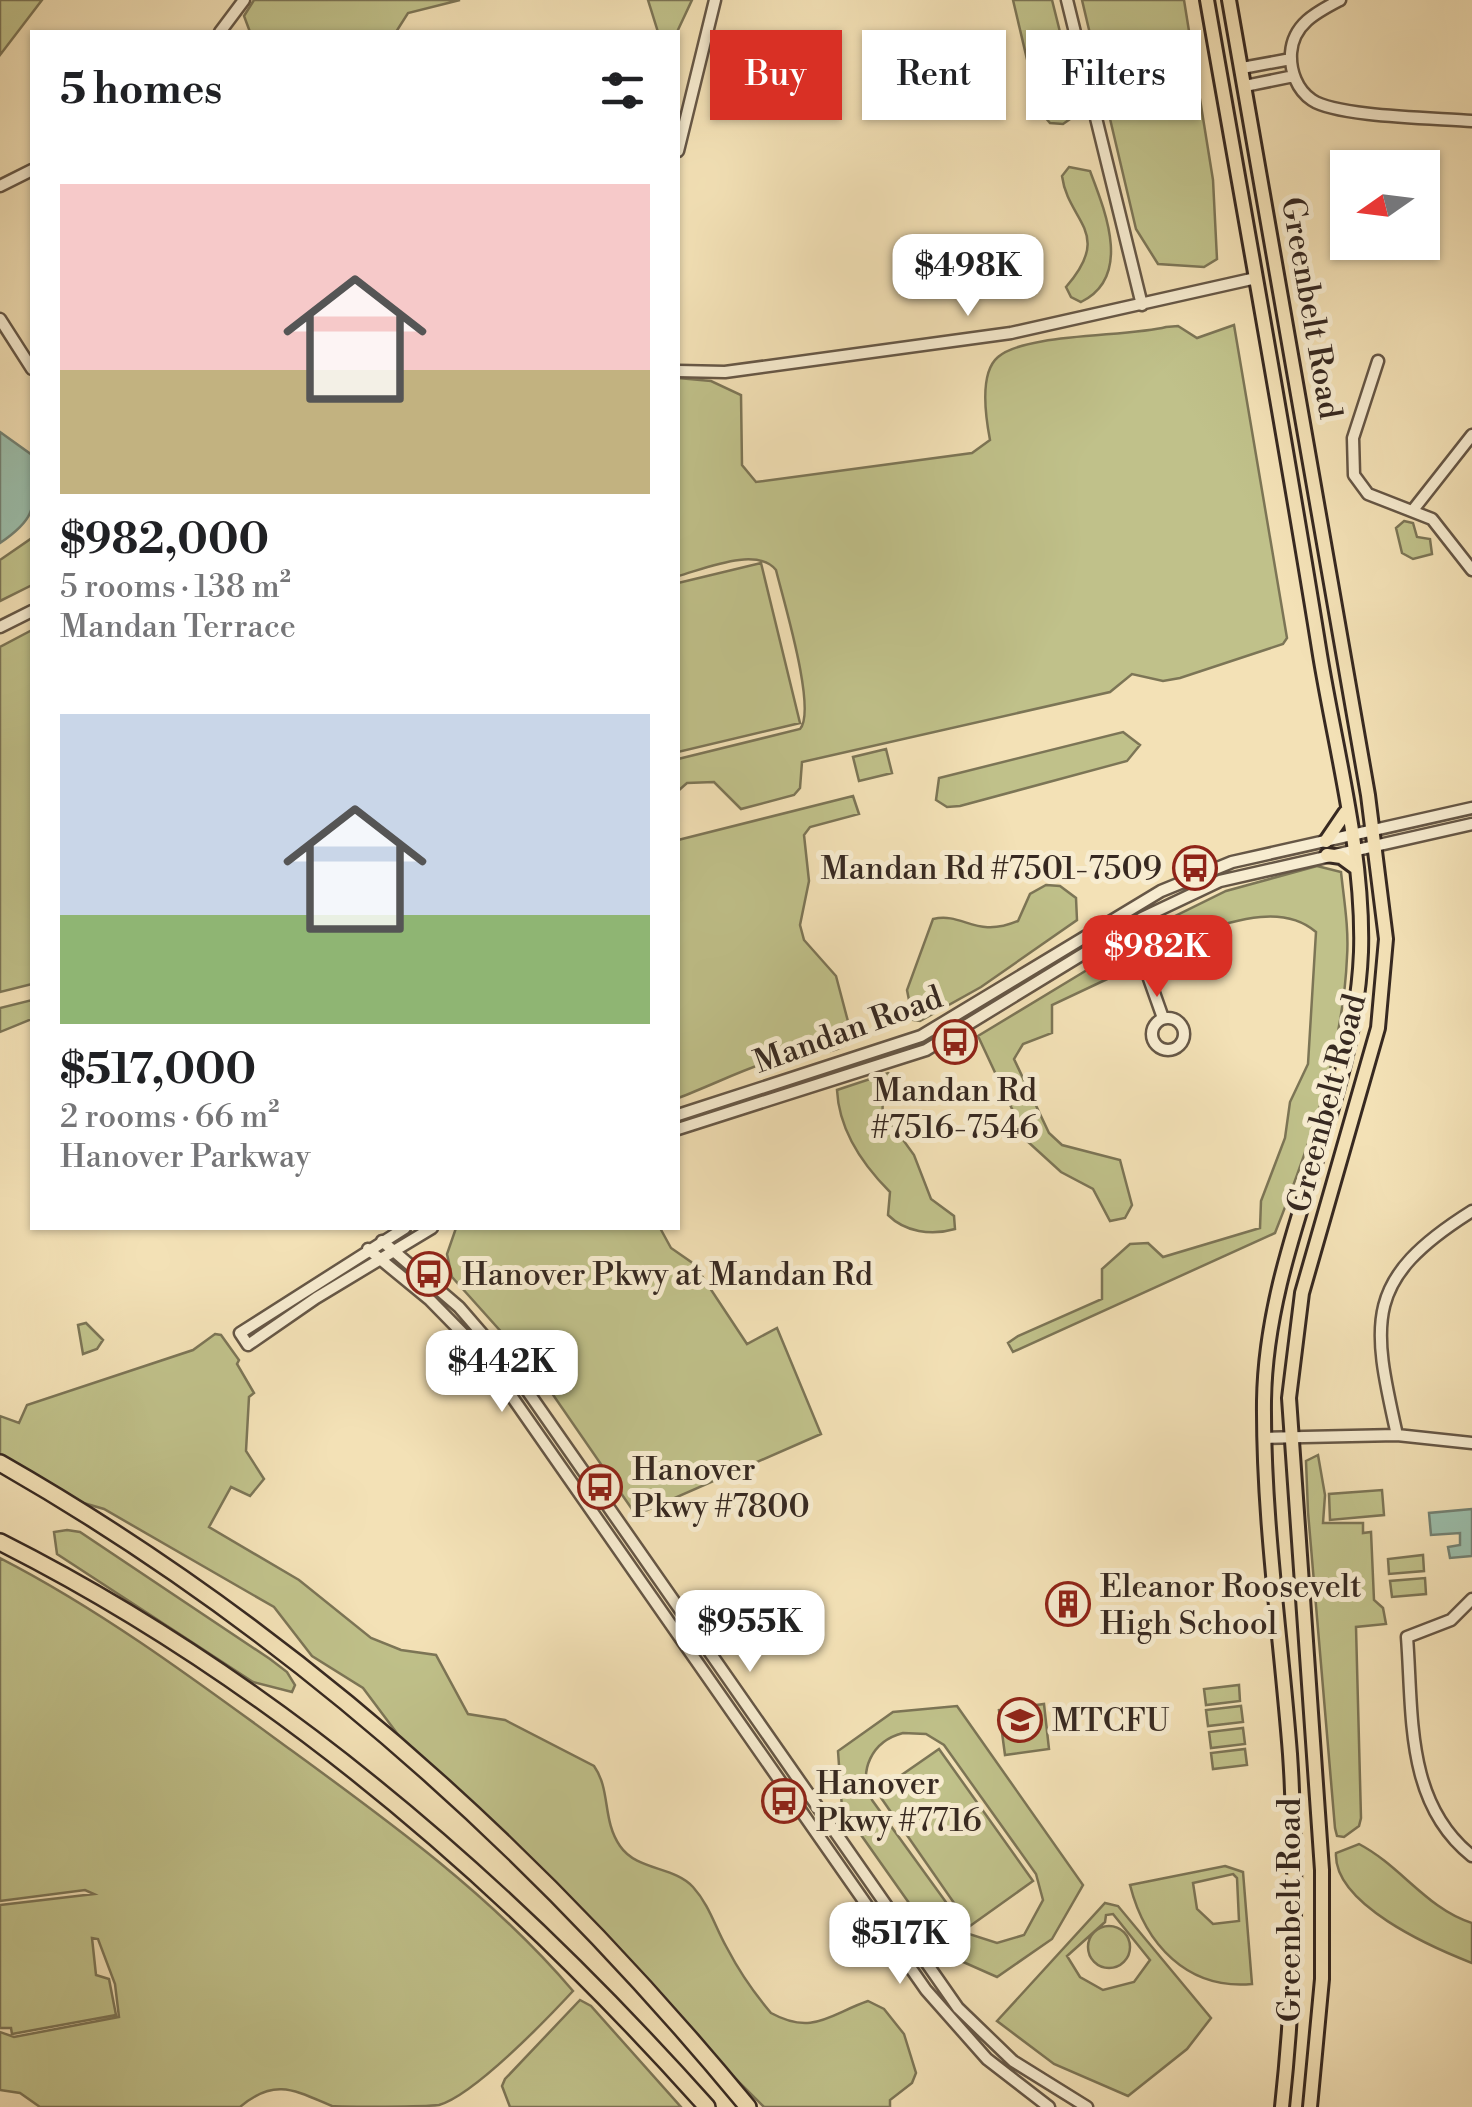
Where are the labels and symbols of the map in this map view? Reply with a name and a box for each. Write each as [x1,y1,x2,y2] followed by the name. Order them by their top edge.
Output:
[1330,150,1440,260] north arrow
[1272,194,1350,422] street label: Greenbelt Road
[898,234,1038,319] pin: $498K
[1172,845,1218,891] bus stop icon: Mandan Rd #7501-7509
[821,849,1162,889] place label: Mandan Rd #7501-7509
[1087,915,1227,1000] pin: $982K
[749,977,948,1083] street label: Mandan Road
[1279,990,1375,1217] street label: Greenbelt Road
[932,1019,978,1065] bus stop icon: Mandan Rd #7516-7546
[871,1071,1039,1148] place label: Mandan Rd #7516-7546
[406,1251,452,1297] bus stop icon: Hanover Pkwy at Mandan Rd
[462,1255,873,1295] place label: Hanover Pkwy at Mandan Rd
[432,1330,572,1415] pin: $442K
[632,1450,810,1527] place label: Hanover Pkwy #7800
[577,1464,623,1510] bus stop icon: Hanover Pkwy #7800
[1100,1567,1362,1644] place label: Eleanor Roosevelt High School
[1045,1581,1091,1627] building icon: Eleanor Roosevelt High School
[680,1590,820,1675] pin: $955K
[997,1697,1043,1743] school or university icon: MTCFU
[1052,1701,1170,1741] place label: MTCFU
[816,1764,982,1841] place label: Hanover Pkwy #7716
[761,1778,807,1824] bus stop icon: Hanover Pkwy #7716
[1270,1798,1310,2022] street label: Greenbelt Road
[830,1902,970,1987] pin: $517K

